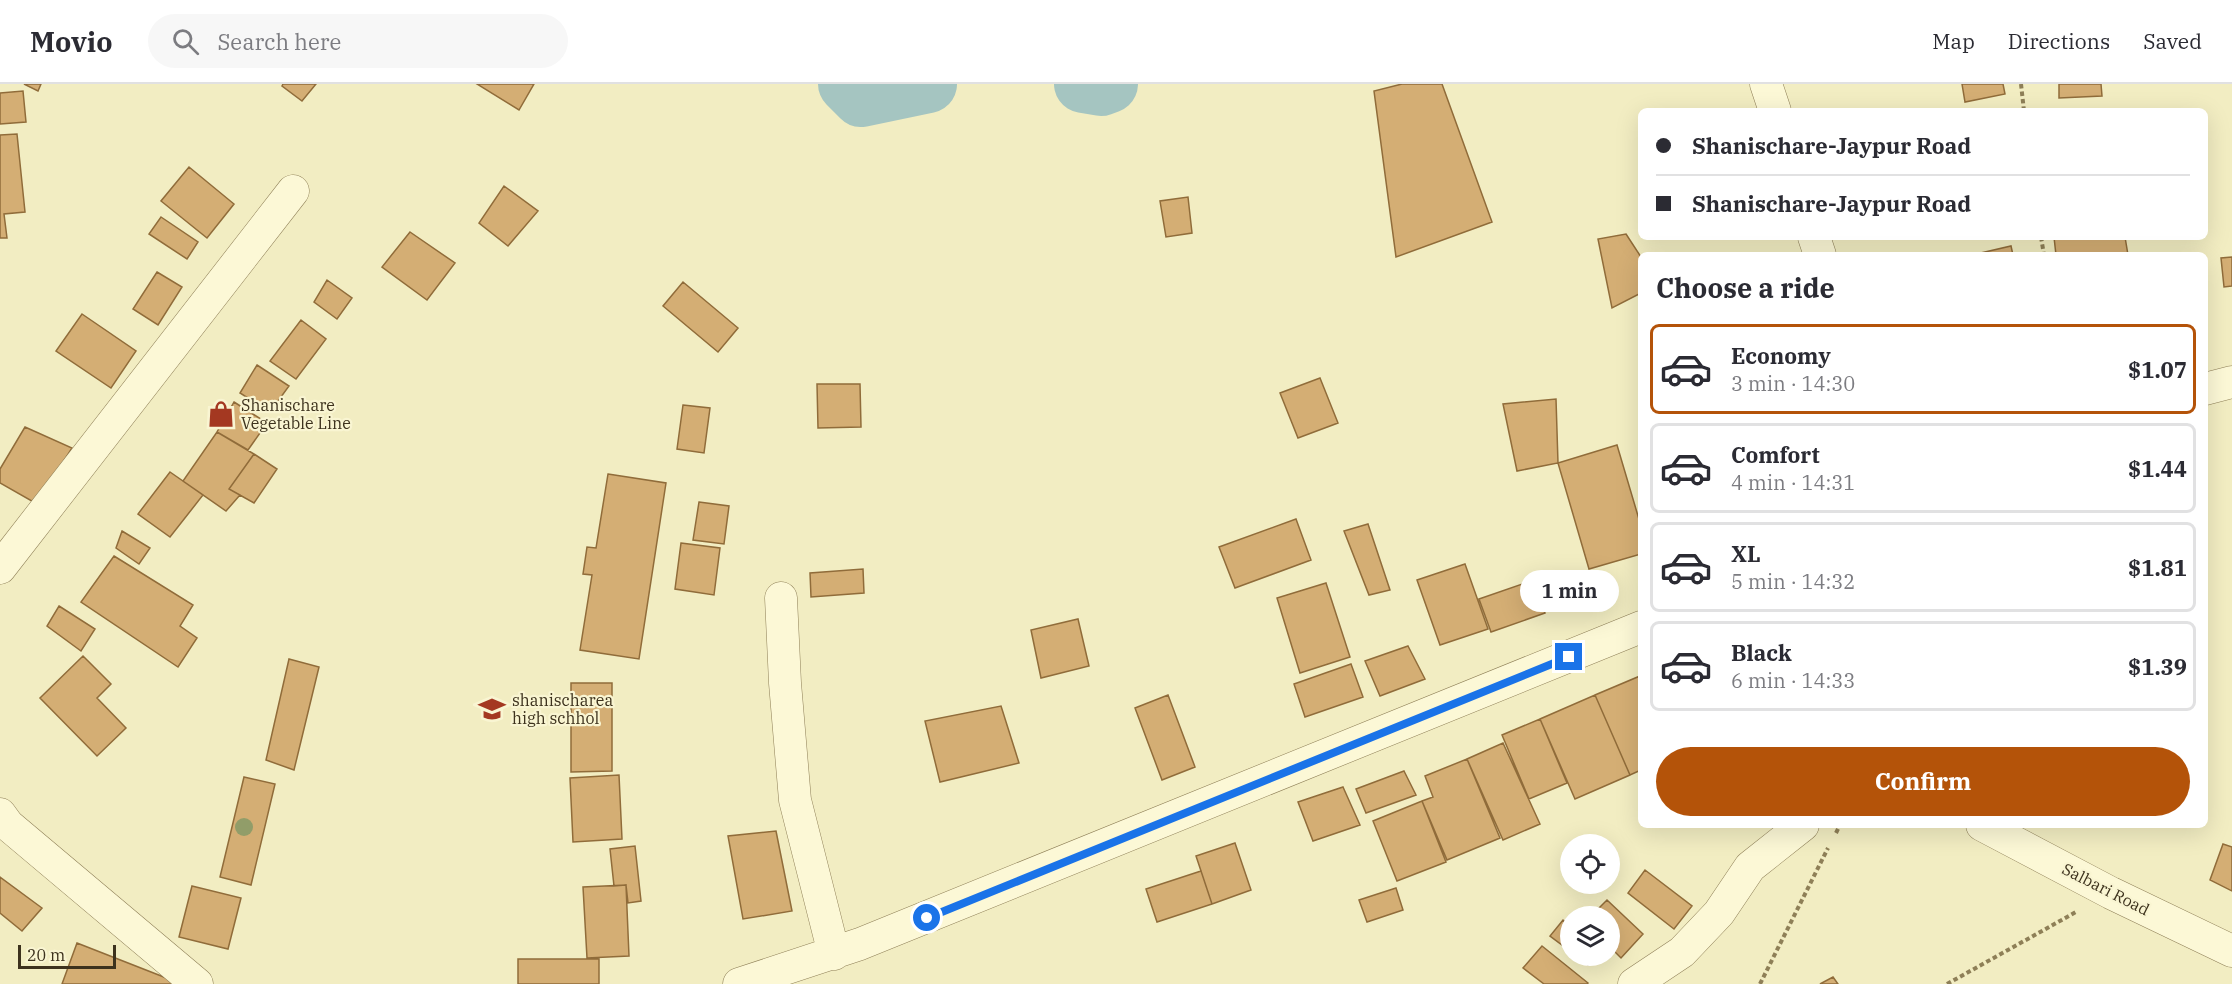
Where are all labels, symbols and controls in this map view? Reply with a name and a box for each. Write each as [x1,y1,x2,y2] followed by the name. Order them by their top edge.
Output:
[148,14,568,68] search box
[30,23,112,60] text: Movio
[169,25,202,58] icon: search
[217,27,341,56] text: Search here
[1932,27,1975,55] text: Map
[2008,27,2110,55] text: Directions
[2143,27,2202,55] text: Saved
[1692,131,1971,160] text: Shanischare-Jaypur Road
[1692,189,1971,218] text: Shanischare-Jaypur Road
[1656,270,1835,305] text: Choose a ride
[1731,341,1831,370] text: Economy
[1659,342,1713,396] icon: car
[2128,355,2187,384] text: $1.07
[1731,370,1855,397] text: 3 min · 14:30
[241,395,351,433] place label: Shanischare Vegetable Line
[206,399,236,429] shop icon: Shanischare Vegetable Line
[1731,440,1820,469] text: Comfort
[1659,441,1713,495] icon: car
[2128,454,2187,483] text: $1.44
[1731,469,1855,496] text: 4 min · 14:31
[1731,539,1761,568] text: XL
[1659,540,1713,594] icon: car
[2128,553,2187,582] text: $1.81
[1731,568,1855,595] text: 5 min · 14:32
[1520,570,1618,612] callout: 1 min
[1542,577,1598,604] text: 1 min
[1731,638,1792,667] text: Black
[1659,639,1713,693] icon: car
[1555,643,1582,670] route end
[2128,652,2187,681] text: $1.39
[1731,667,1855,694] text: 6 min · 14:33
[512,690,613,728] place label: shanischarea high schhol
[477,694,507,724] school or university icon: shanischarea high schhol
[1656,747,2190,816] button: Confirm
[1560,834,1620,966] map controls
[1560,834,1620,894] button: locate
[2059,858,2153,920] street label: Salbari Road
[913,904,940,931] route start
[1560,906,1620,966] button: layers
[18,942,116,970] scale bar
[27,945,65,965] text: 20 m

